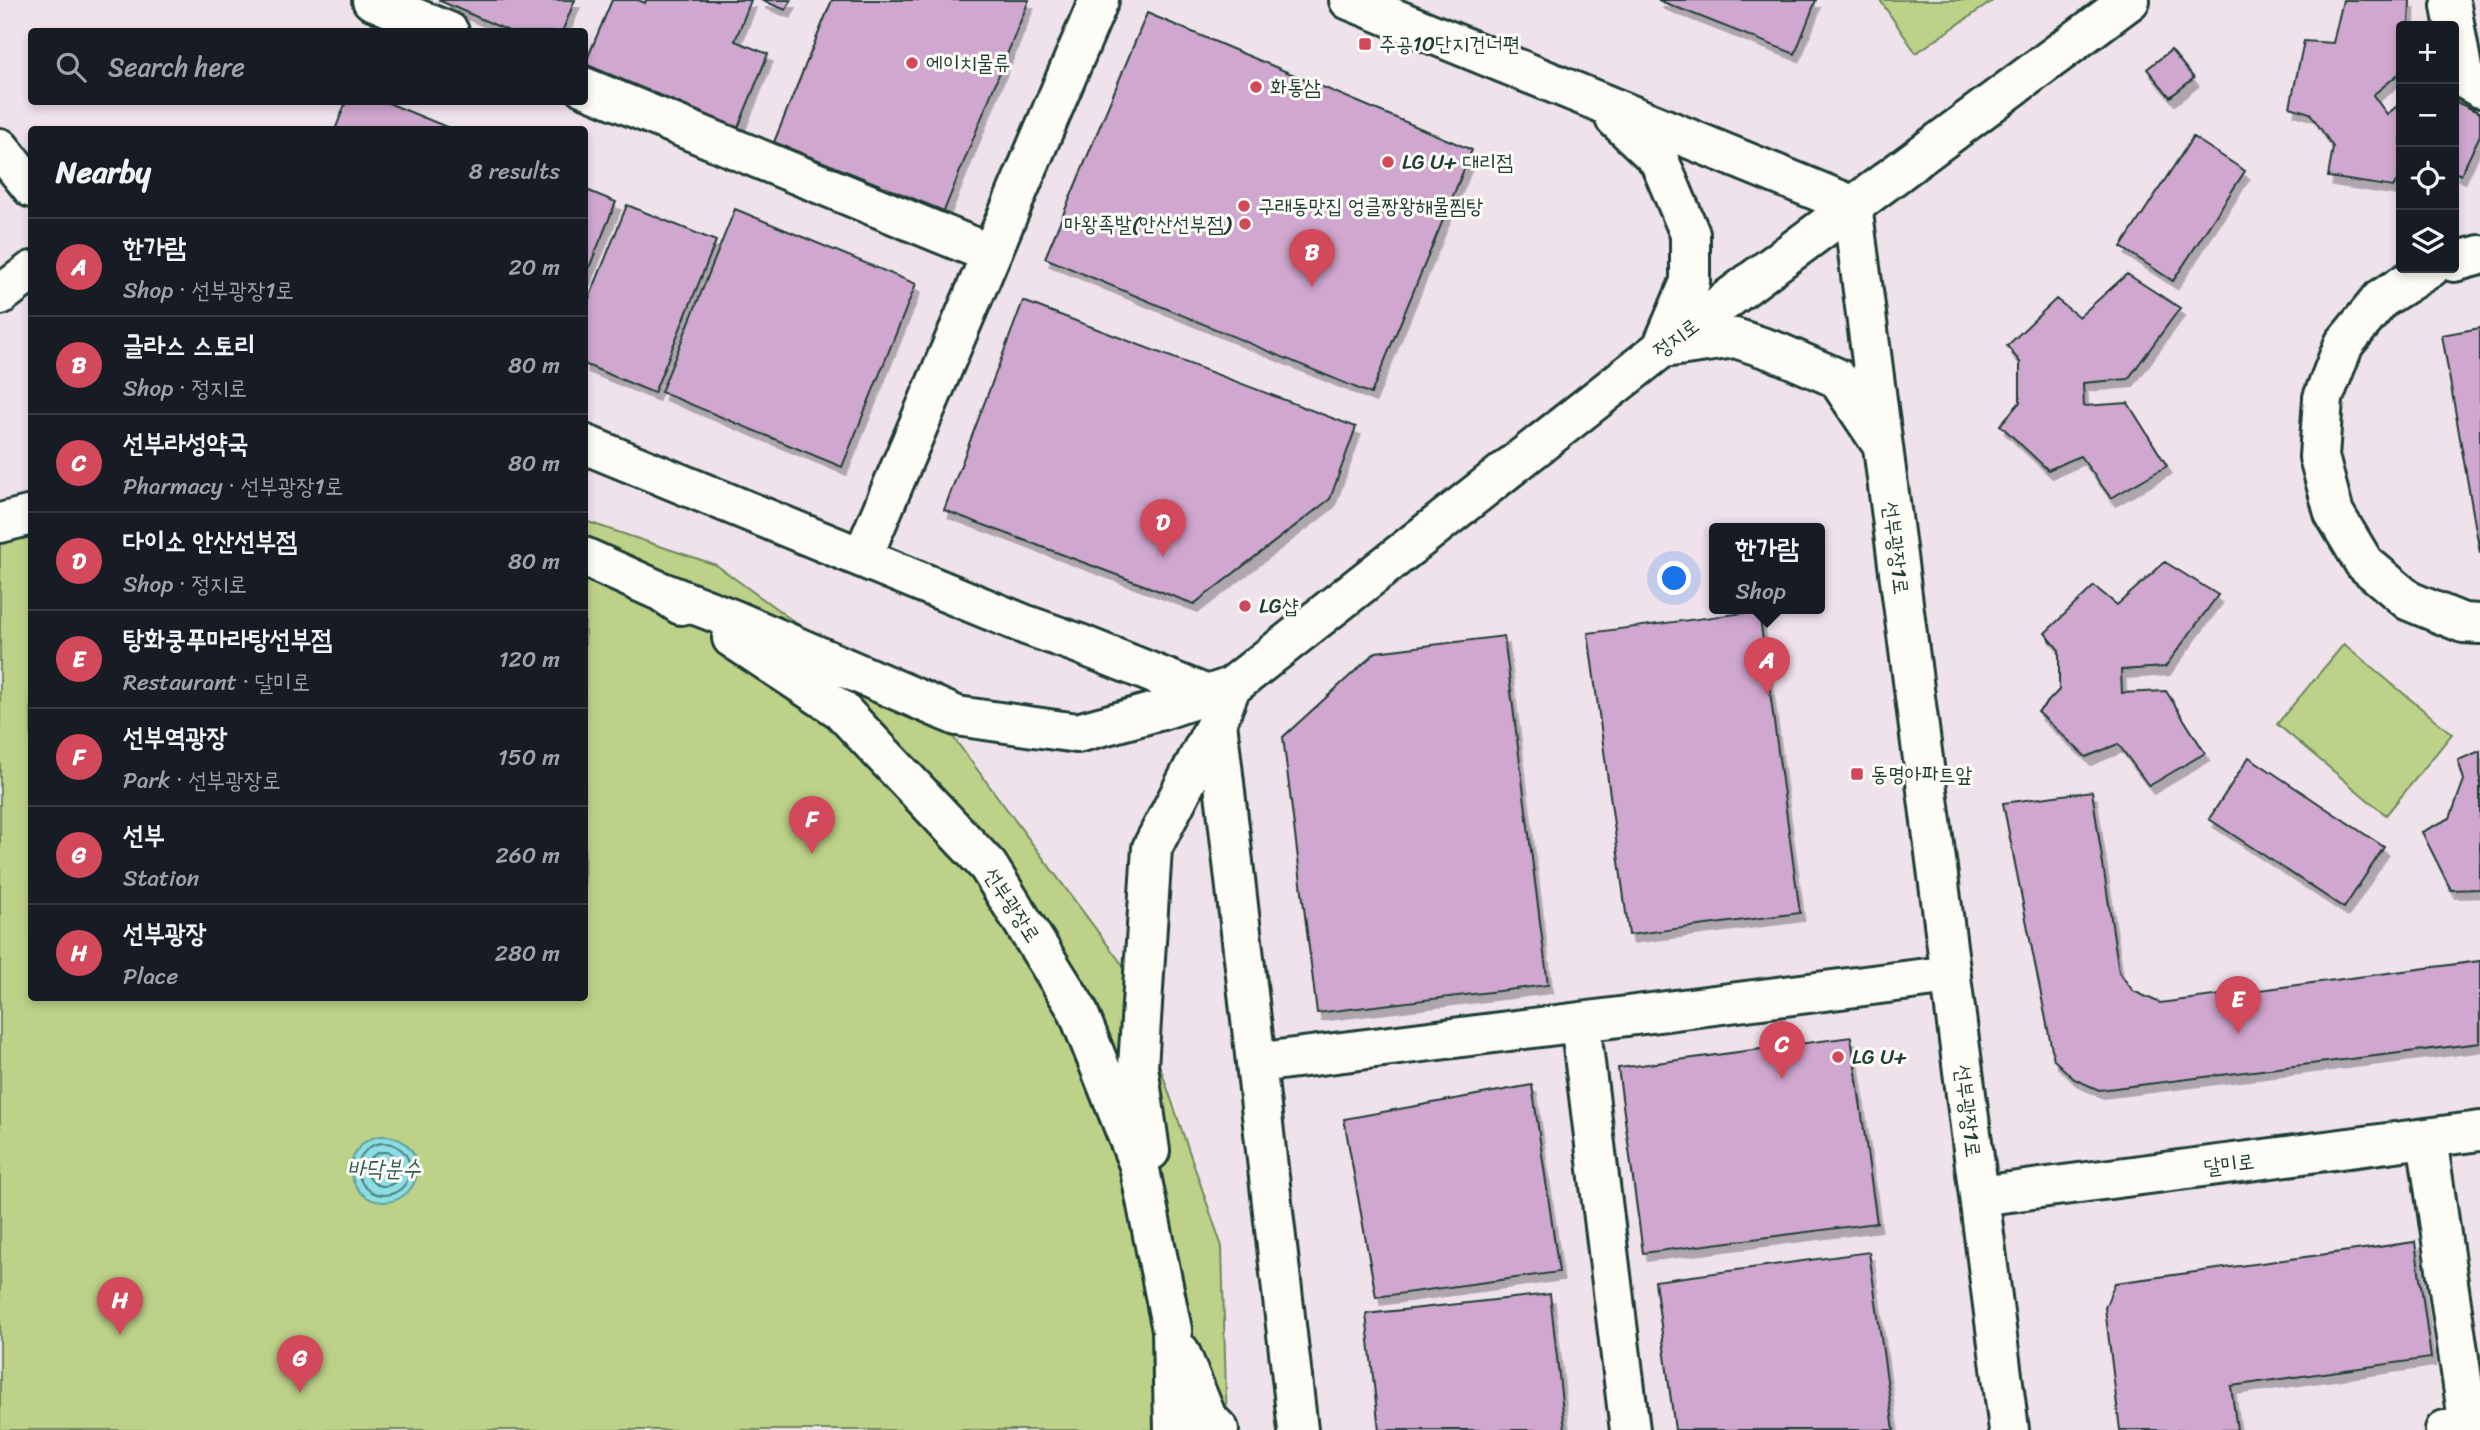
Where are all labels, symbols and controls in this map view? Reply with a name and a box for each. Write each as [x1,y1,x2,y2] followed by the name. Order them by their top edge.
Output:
[2396,21,2459,273] map controls
[2396,21,2459,84] button: +
[1379,25,1520,63] place label: 주공10단지건너편
[28,28,588,105] search box
[1357,36,1373,52] marker: 주공10단지건너편
[108,44,245,90] text: Search here
[926,44,1011,82] place label: 에이치물류
[52,48,90,86] icon: search
[904,55,920,71] marker: 에이치물류
[1270,68,1321,106] place label: 화통삼
[1248,79,1264,95] marker: 화통삼
[2396,84,2459,147] button: −
[1402,143,1513,181] place label: LG U+ 대리점
[56,145,151,199] text: Nearby
[2396,147,2459,210] button: locate
[469,151,560,192] text: 8 results
[1380,154,1396,170] marker: LG U+ 대리점
[1258,187,1483,225] place label: 구래동맛집 엉클짱왕해물찜탕
[1236,198,1252,214] marker: 구래동맛집 엉클짱왕해물찜탕
[1064,205,1233,243] place label: 마왕족발(안산선부점)
[2396,210,2459,273] button: layers
[1237,216,1253,232] marker: 마왕족발(안산선부점)
[123,224,186,270] text: 한가람
[1289,229,1335,287] pin: B
[71,247,87,288] text: A
[509,247,560,288] text: 20 m
[123,270,294,311] text: Shop · 선부광장1로
[1644,308,1708,368] street label: 정지로
[123,322,255,368] text: 글라스 스토리
[72,345,86,386] text: B
[508,345,560,386] text: 80 m
[123,368,247,409] text: Shop · 정지로
[123,420,249,466] text: 선부라성약국
[72,443,86,484] text: C
[508,443,560,484] text: 80 m
[123,466,343,507] text: Pharmacy · 선부광장1로
[1140,499,1186,557] pin: D
[1871,499,1921,597] street label: 선부광장1로
[123,518,297,564] text: 다이소 안산선부점
[1709,523,1825,614] popup
[1736,525,1798,571] text: 한가람
[72,541,86,582] text: D
[508,541,560,582] text: 80 m
[1657,561,1691,595] your location
[123,564,247,605] text: Shop · 정지로
[1736,571,1786,612] text: Shop
[1259,587,1299,625] place label: LG샵
[1237,598,1253,614] marker: LG샵
[123,616,332,662] text: 탕화쿵푸마라탕선부점
[1744,637,1790,695] pin: A
[73,639,85,680] text: E
[499,639,560,680] text: 120 m
[123,662,310,703] text: Restaurant · 달미로
[123,714,228,760] text: 선부역광장
[73,737,85,778] text: F
[498,737,560,778] text: 150 m
[1871,755,1972,793] place label: 동명아파트앞
[123,760,281,801] text: Park · 선부광장로
[1849,766,1865,782] marker: 동명아파트앞
[789,796,835,854] pin: F
[123,812,165,858] text: 선부
[72,835,86,876] text: G
[495,835,560,876] text: 260 m
[123,858,199,899] text: Station
[973,859,1051,951] street label: 선부광장로
[123,910,207,956] text: 선부광장
[71,933,87,974] text: H
[495,933,560,974] text: 280 m
[123,956,178,997] text: Place
[2215,976,2261,1034] pin: E
[1759,1021,1805,1079] pin: C
[1852,1038,1907,1076] place label: LG U+
[1830,1049,1846,1065] marker: LG U+
[1943,1062,1993,1160] street label: 선부광장1로
[2202,1142,2256,1186] street label: 달미로
[347,1148,422,1189] water label: 바닥분수
[97,1277,143,1335] pin: H
[277,1335,323,1393] pin: G

